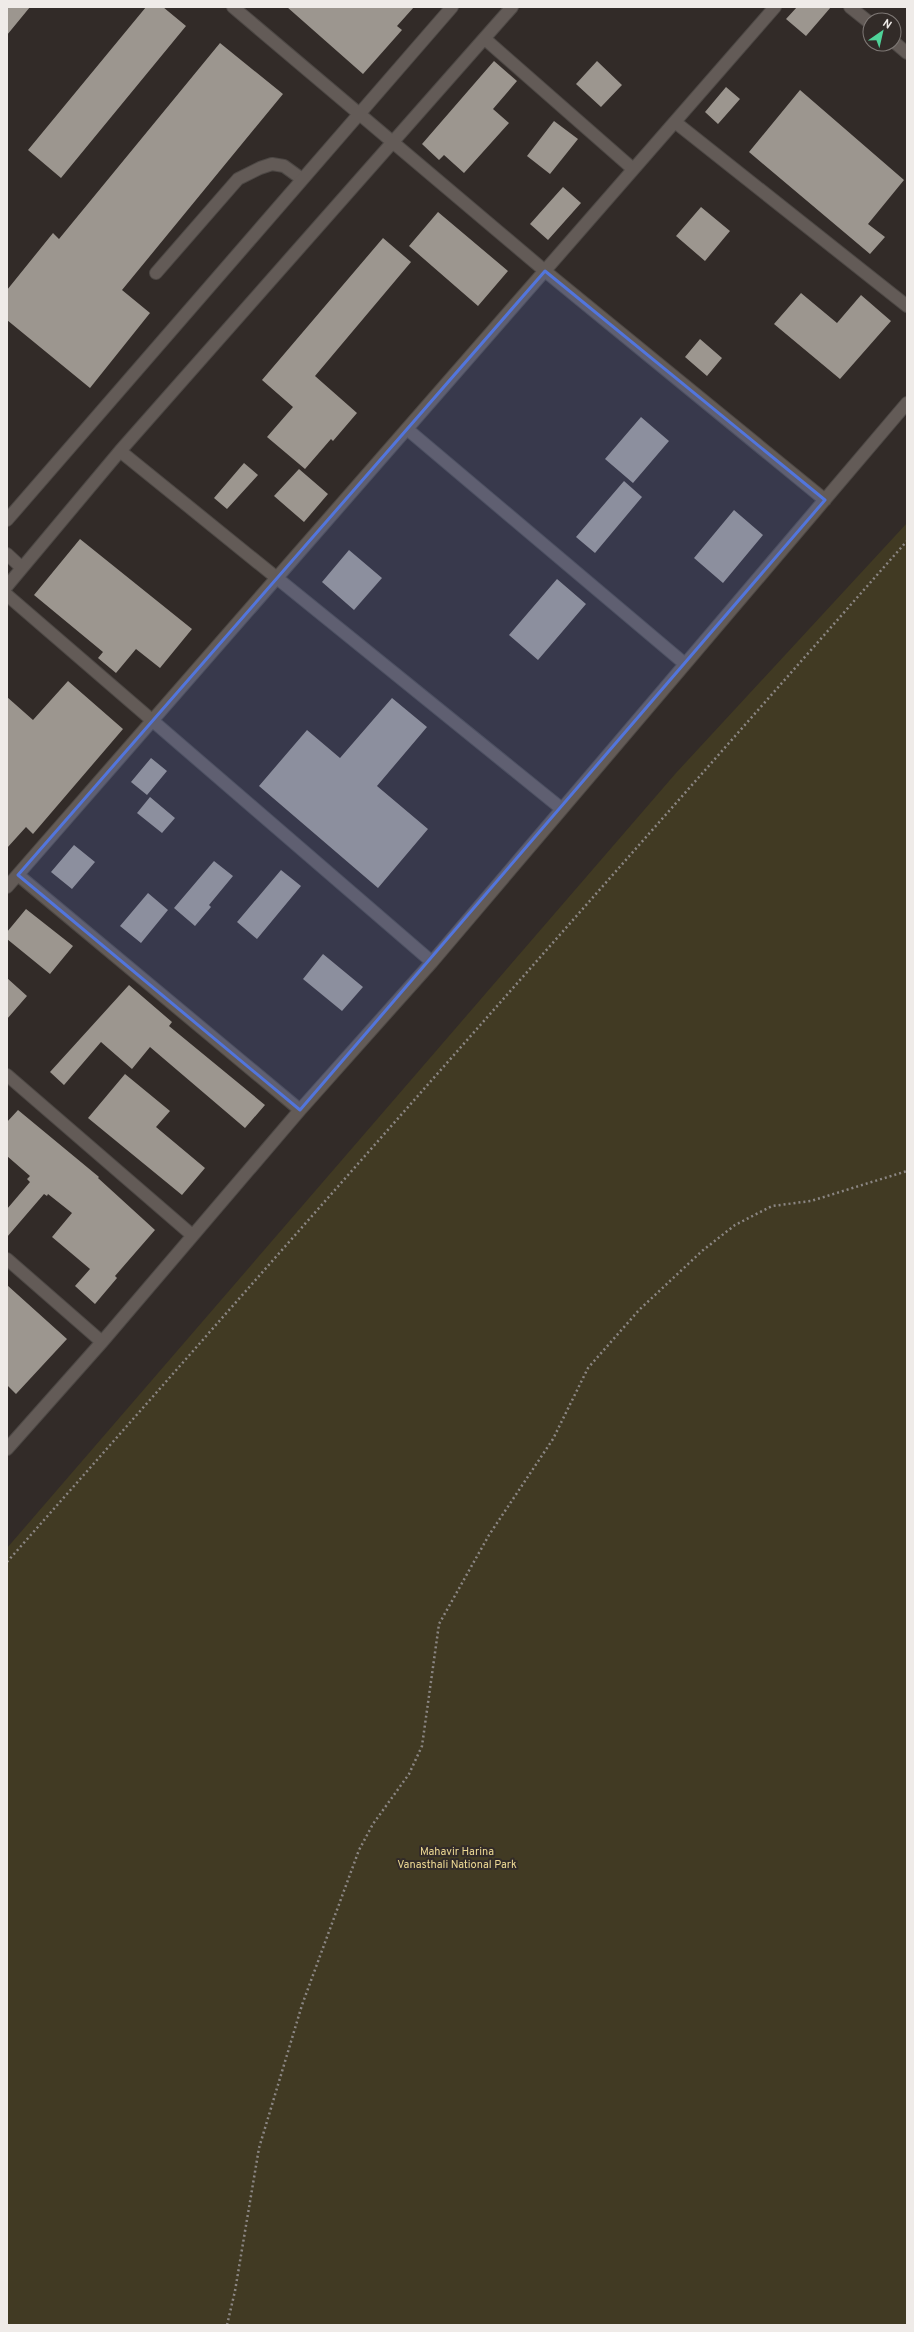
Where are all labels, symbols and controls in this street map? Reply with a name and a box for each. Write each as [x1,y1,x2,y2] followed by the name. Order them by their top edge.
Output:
[862,12,902,52] north arrow
[880,17,894,33] text: N
[397,1845,517,1872] park label: Mahavir Harina Vanasthali National Park

